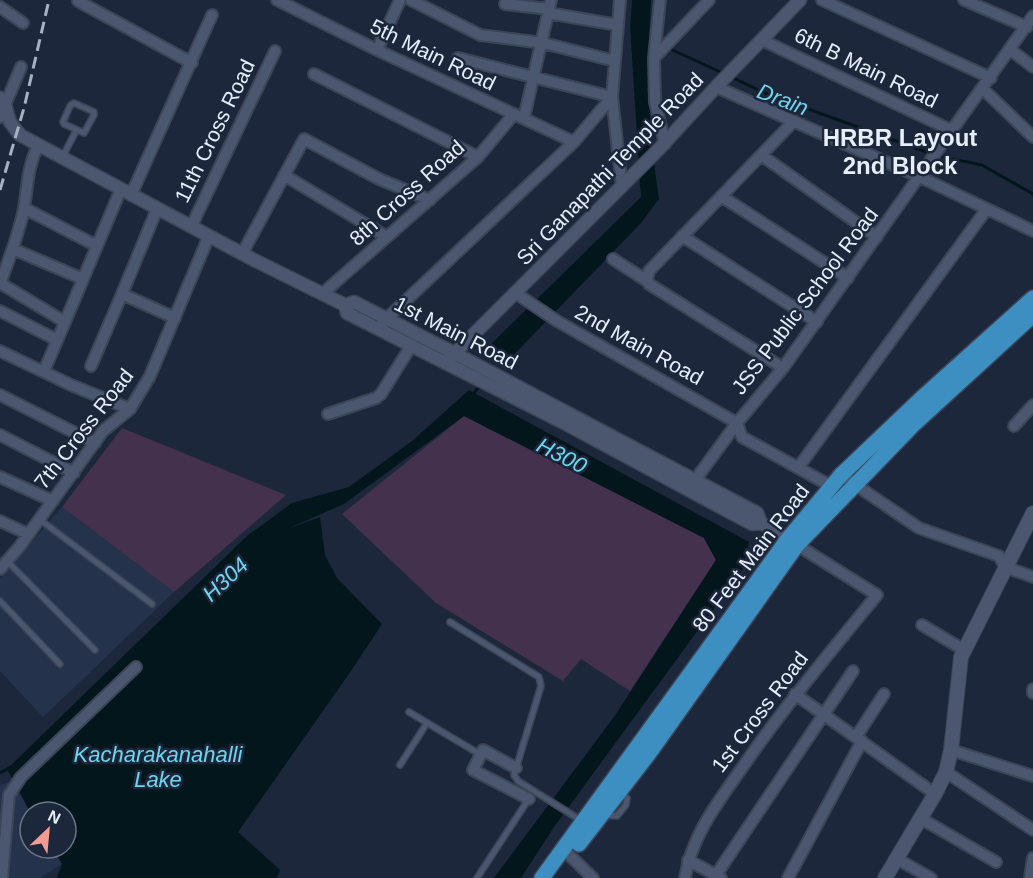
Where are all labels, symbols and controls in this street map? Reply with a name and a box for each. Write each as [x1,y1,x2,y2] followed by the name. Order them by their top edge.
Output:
[367,14,500,95] street label: 5th Main Road
[791,23,942,112] street label: 6th B Main Road
[170,56,259,206] street label: 11th Cross Road
[512,68,707,269] street label: Sri Ganapathi Temple Road
[754,78,812,121] water label: Drain
[823,124,977,179] district label: HRBR Layout 2nd Block
[345,135,469,250] street label: 8th Cross Road
[727,203,882,399] street label: JSS Public School Road
[391,292,522,374] street label: 1st Main Road
[571,300,707,389] street label: 2nd Main Road
[30,364,138,493] street label: 7th Cross Road
[533,432,592,479] water label: H300
[688,479,814,636] street label: 80 Feet Main Road
[198,552,253,606] water label: H304
[707,647,812,776] street label: 1st Cross Road
[74,742,244,792] water label: Kacharakanahalli Lake
[18,800,78,860] north arrow
[45,807,63,827] text: N

